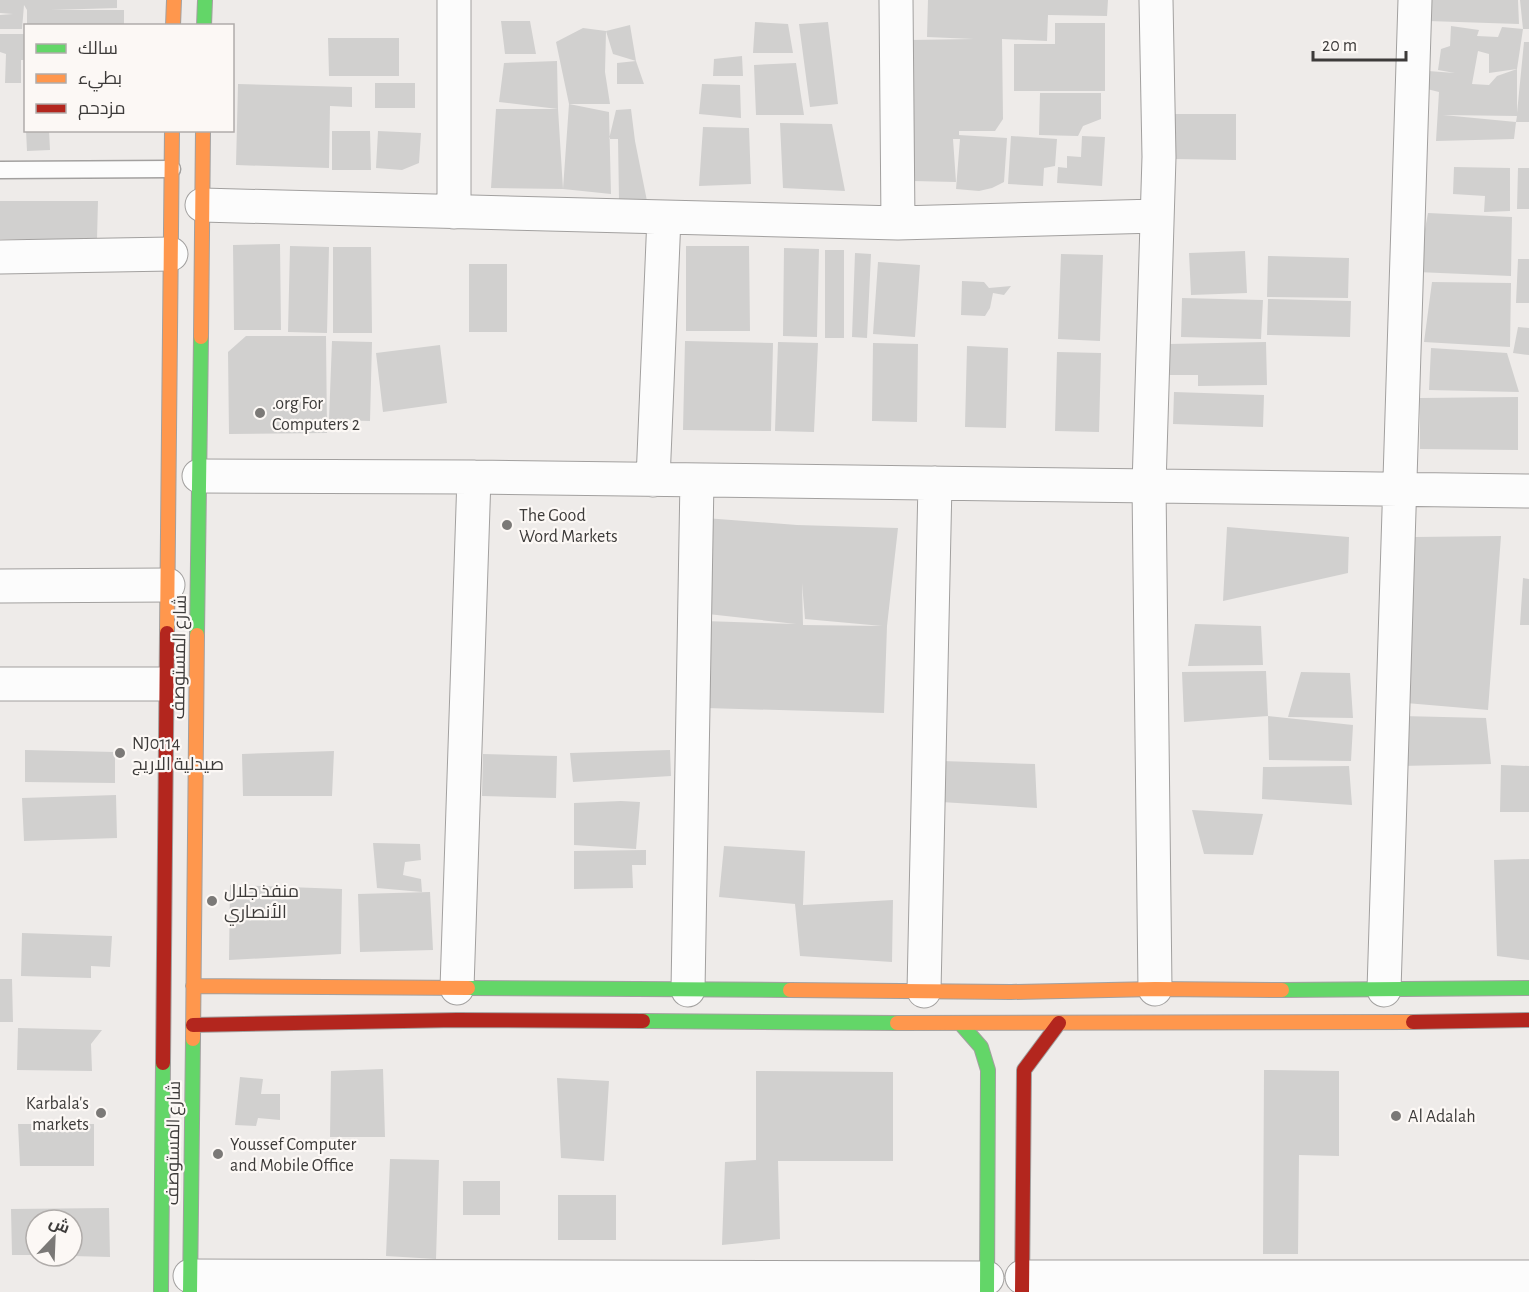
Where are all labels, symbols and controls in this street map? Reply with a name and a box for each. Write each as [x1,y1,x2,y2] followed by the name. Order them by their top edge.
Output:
[24,24,234,132] legend
[1313,24,1406,62] scale bar
[1322,37,1357,55] text: 20 m
[78,40,118,58] text: سالك
[78,70,122,92] text: بطيء
[78,100,126,120] text: مزدحم
[272,395,360,434] place label: .org For Computers 2
[253,406,267,420] marker: .org For Computers 2
[519,507,618,546] place label: The Good Word Markets
[500,518,514,532] marker: The Good Word Markets
[169,594,192,720] street label: شارع المستوصف
[132,735,224,776] place label: NJ0114 صيدلية الاريج
[113,746,127,760] marker: NJ0114 صيدلية الاريج
[224,883,299,926] place label: منفذ جلال الأنصاري
[205,894,219,908] marker: منفذ جلال الأنصاري
[163,1080,186,1206] street label: شارع المستوصف
[26,1095,89,1134] place label: Karbala's markets
[94,1106,108,1120] marker: Karbala's markets
[1408,1108,1476,1126] place label: Al Adalah
[1389,1109,1403,1123] marker: Al Adalah
[230,1136,357,1175] place label: Youssef Computer and Mobile Office
[211,1147,225,1161] marker: Youssef Computer and Mobile Office
[24,1208,84,1268] north arrow
[47,1213,72,1237] text: ش

